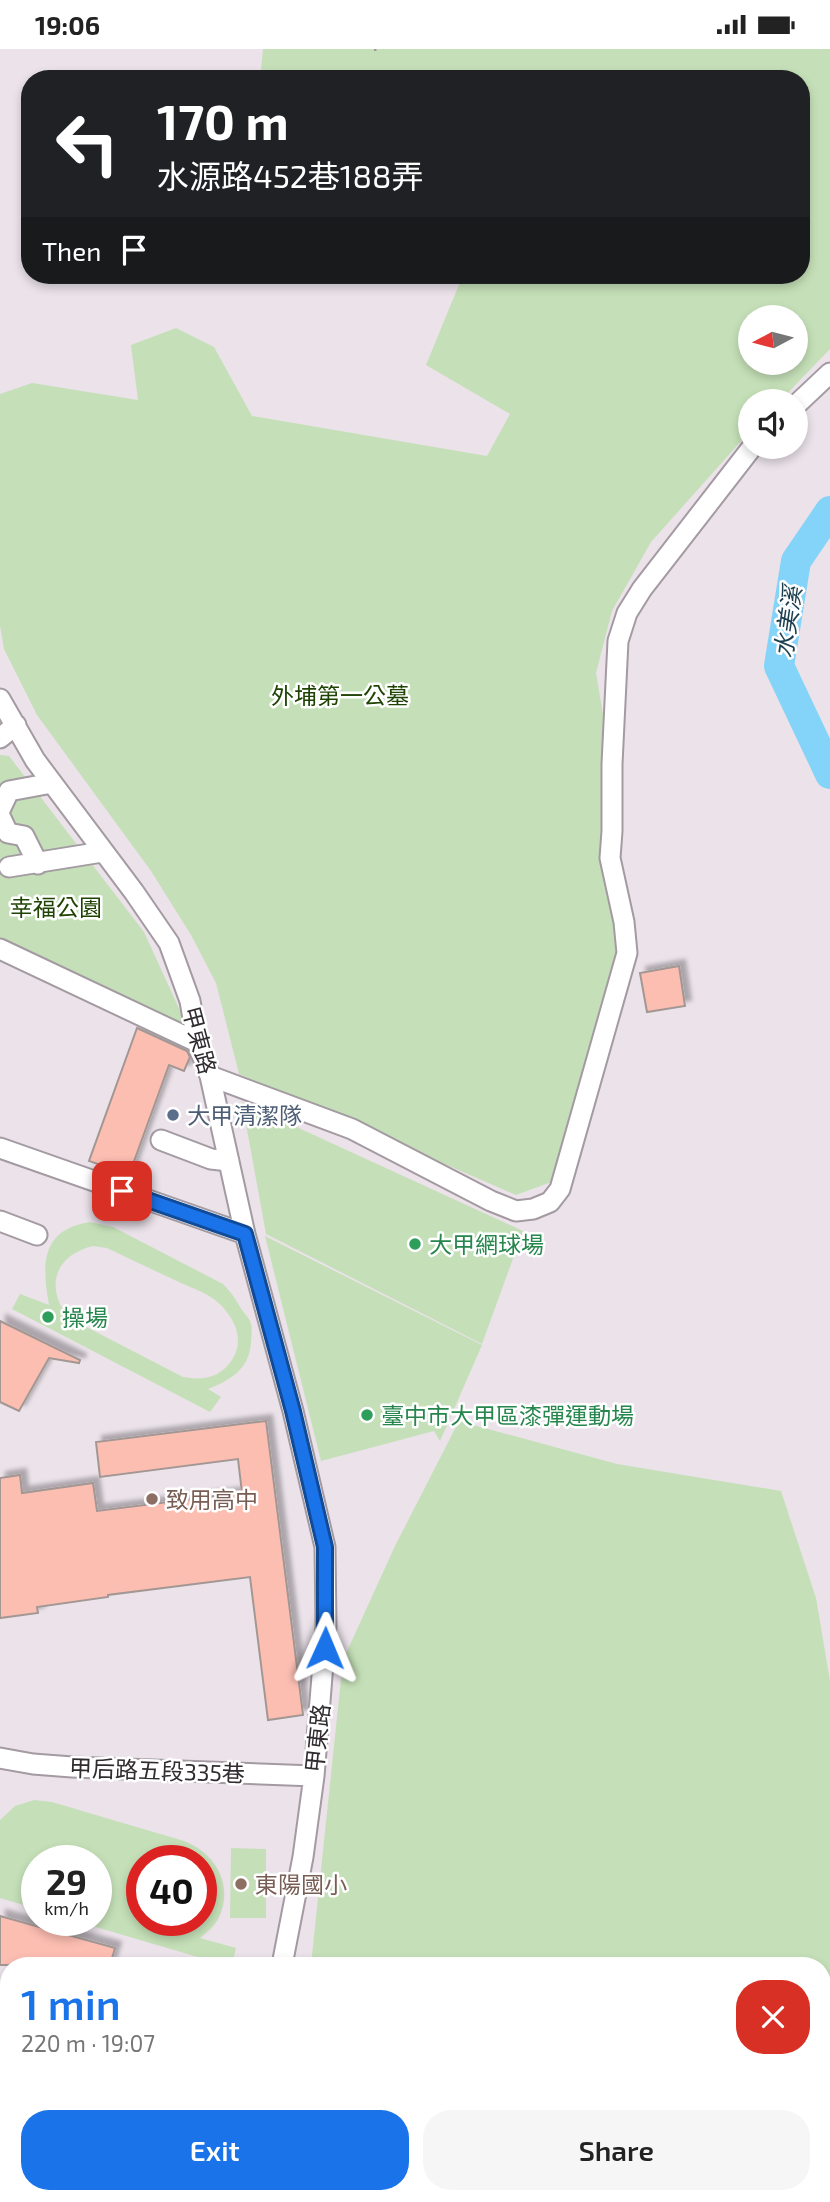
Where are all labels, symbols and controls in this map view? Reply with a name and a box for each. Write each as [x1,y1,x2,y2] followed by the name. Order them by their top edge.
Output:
[35,9,100,40] text: 19:06
[157,91,289,150] text: 170 m
[42,98,133,189] icon: left
[157,156,423,194] text: 水源路452巷188弄
[115,231,153,269] icon: arrive
[42,235,101,266] text: Then
[738,305,808,375] north arrow
[738,305,808,459] map controls
[738,389,808,459] button: sound
[768,581,807,660] water label: 水美溪
[271,681,409,709] park label: 外埔第一公墓
[10,893,102,921] park label: 幸福公園
[178,1003,222,1077] street label: 甲東路
[187,1101,302,1129] place label: 大甲清潔隊
[165,1107,181,1123] marker: 大甲清潔隊
[92,1161,152,1221] pin
[103,1172,141,1210] icon: arrive
[429,1230,544,1258] place label: 大甲網球場
[407,1236,423,1252] marker: 大甲網球場
[62,1303,108,1331] place label: 操場
[40,1309,56,1325] marker: 操場
[381,1401,634,1429] place label: 臺中市大甲區漆彈運動場
[359,1407,375,1423] marker: 臺中市大甲區漆彈運動場
[166,1485,258,1513] place label: 致用高中
[144,1491,160,1507] marker: 致用高中
[288,1611,362,1685] position arrow
[299,1702,335,1774] street label: 甲東路
[69,1753,245,1787] street label: 甲后路五段335巷
[126,1845,217,1936] speed limit sign: 40
[46,1860,87,1902] text: 29
[255,1870,347,1898] place label: 東陽國小
[233,1876,249,1892] marker: 東陽國小
[44,1897,89,1919] text: km/h
[21,1978,121,2028] text: 1 min
[736,1980,810,2054] button: close
[21,2029,155,2057] text: 220 m · 19:07
[21,2110,409,2190] button: Exit
[423,2110,810,2190] button: Share

